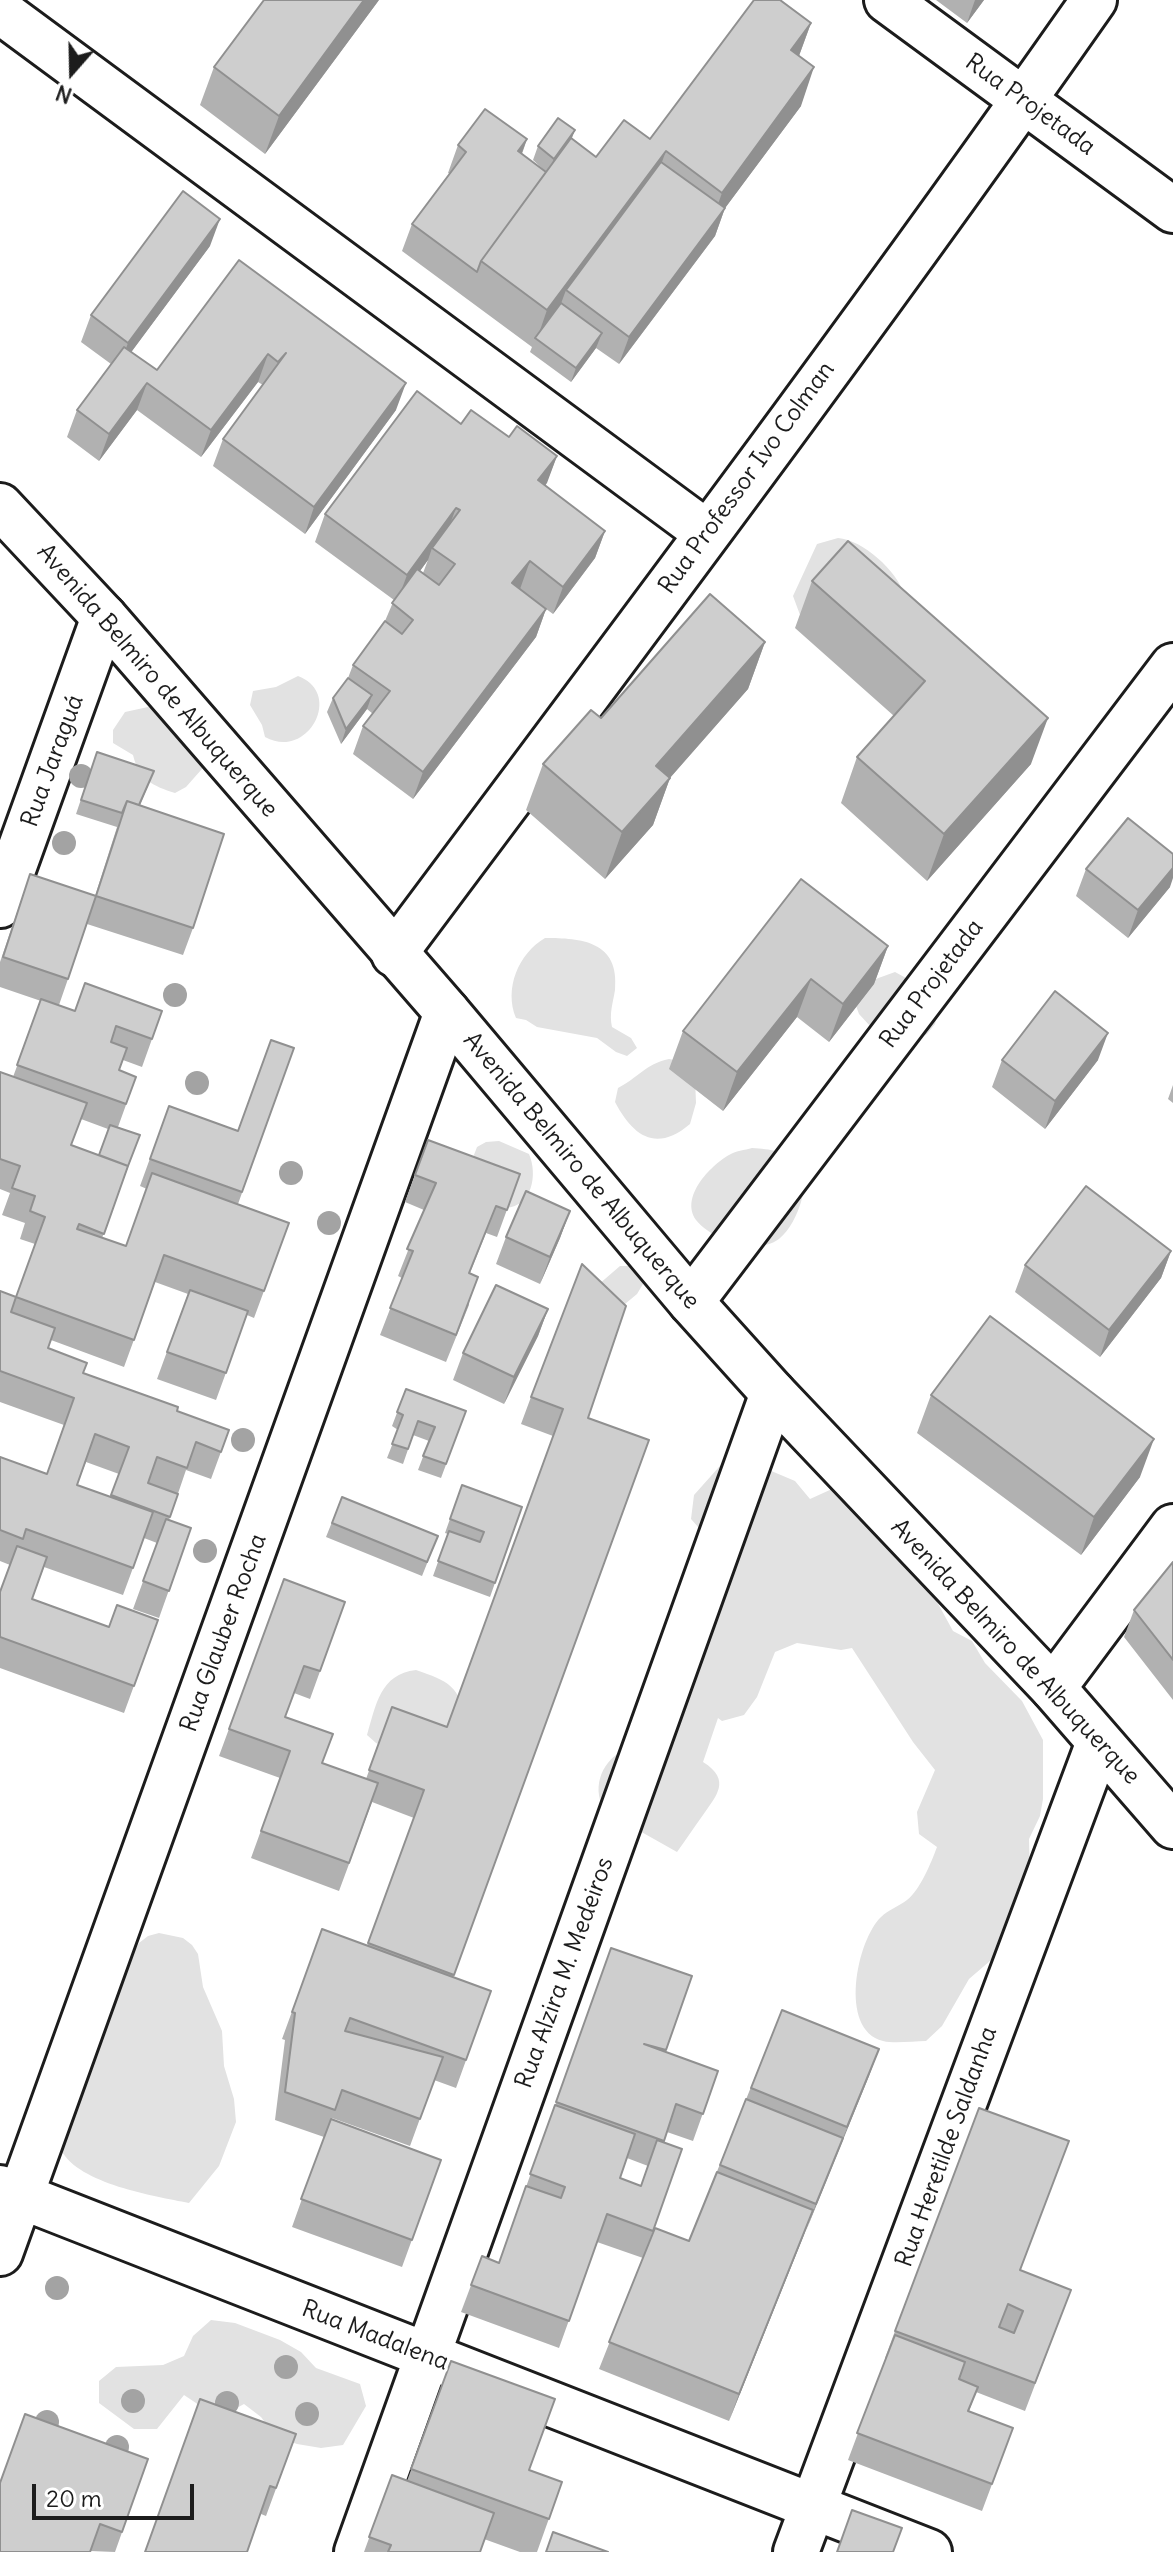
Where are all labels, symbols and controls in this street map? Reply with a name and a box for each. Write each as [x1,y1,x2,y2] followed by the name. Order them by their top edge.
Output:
[32,32,112,112] north arrow
[959,48,1101,162] street label: Rua Projetada
[52,79,76,110] text: N
[653,356,841,600] street label: Rua Professor Ivo Colman
[31,539,283,823] street label: Avenida Belmiro de Albuquerque
[16,691,90,831] street label: Rua Jaraguá
[874,914,990,1054] street label: Rua Projetada
[457,1027,705,1315] street label: Avenida Belmiro de Albuquerque
[884,1513,1146,1791] street label: Avenida Belmiro de Albuquerque
[175,1530,273,1736] street label: Rua Glauber Rocha
[510,1854,620,2092] street label: Rua Alzira M. Medeiros
[890,2023,1004,2271] street label: Rua Heretilde Saldanha
[297,2295,453,2377] street label: Rua Madalena
[36,2468,198,2518] scale bar
[46,2483,102,2513] text: 20 m

